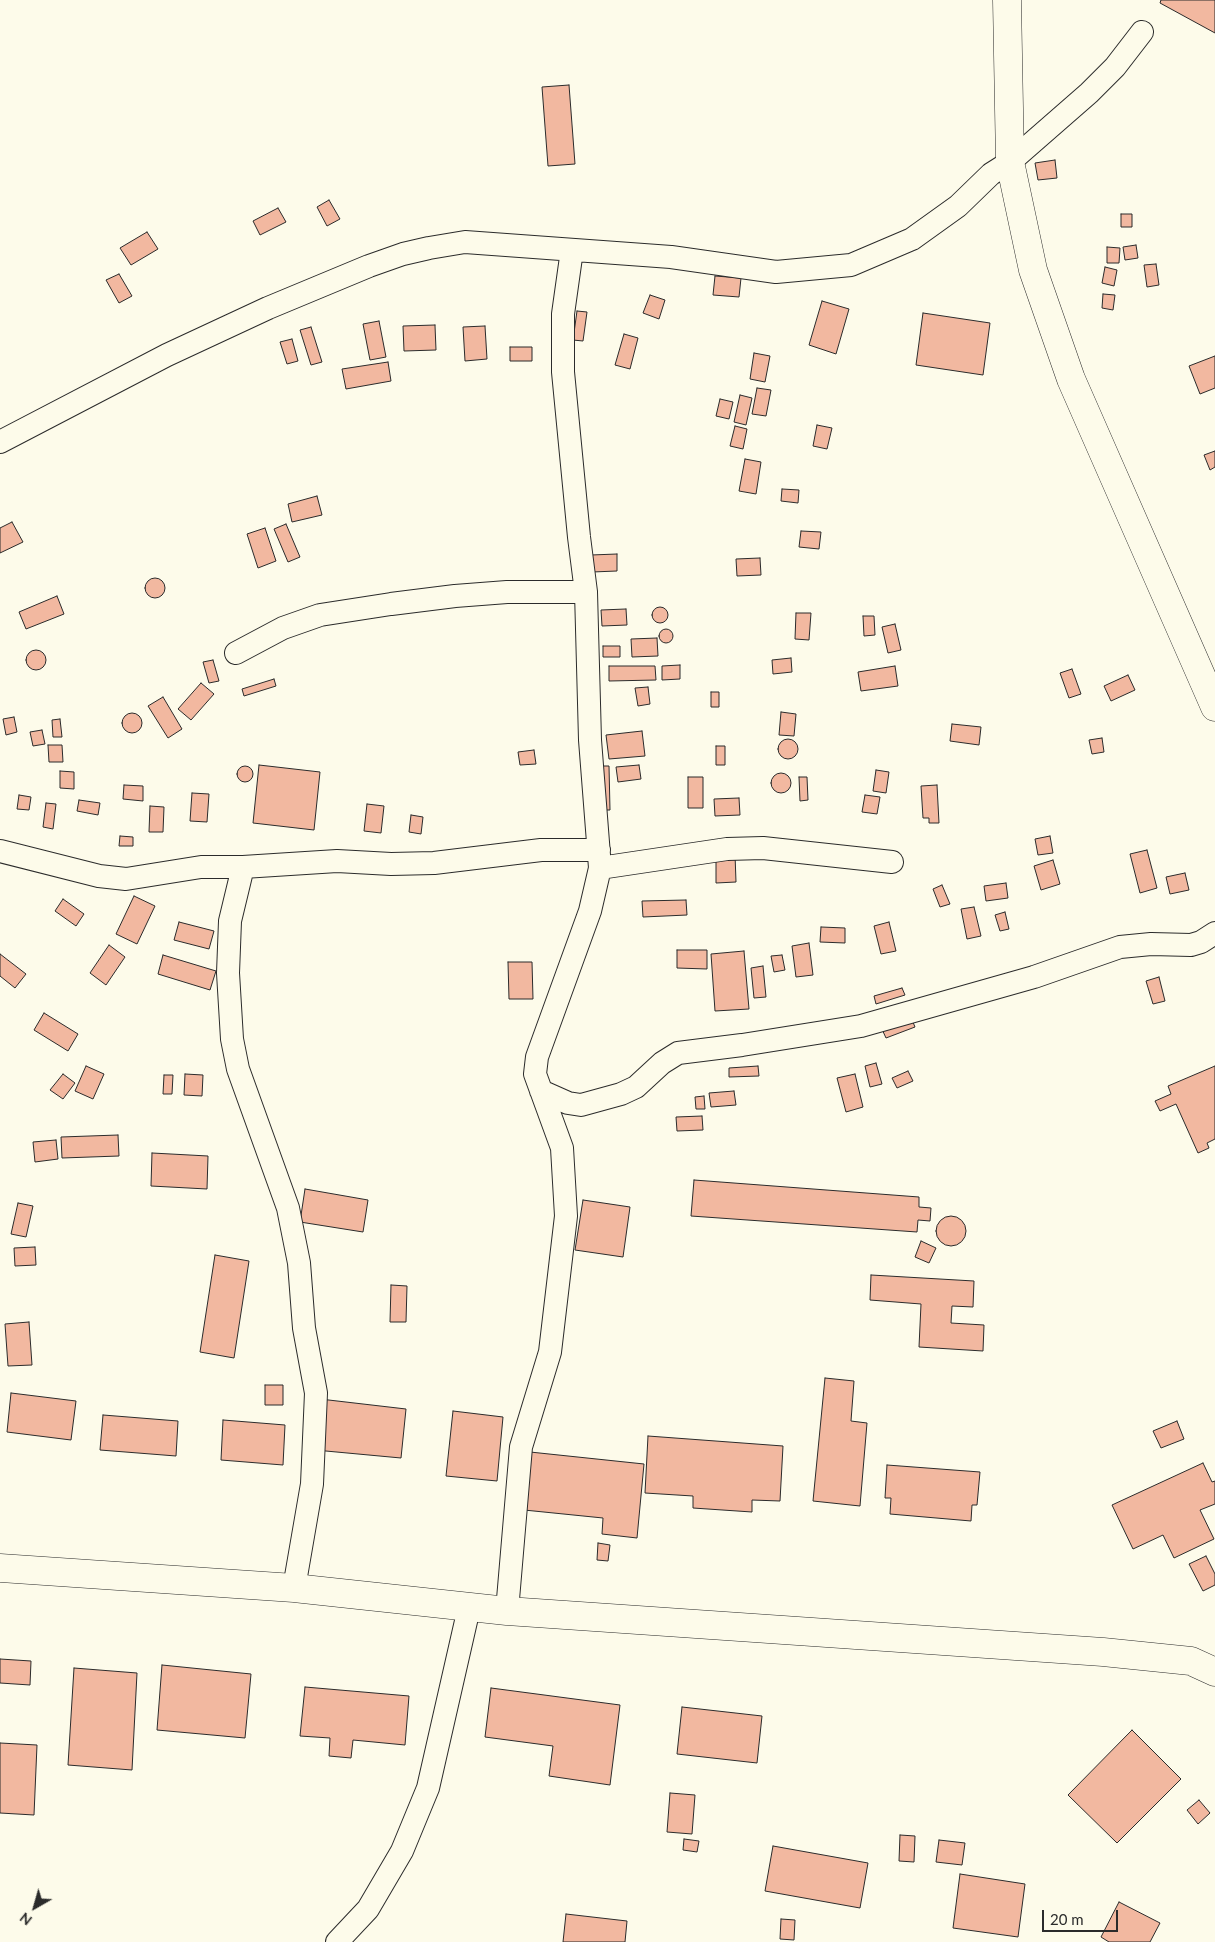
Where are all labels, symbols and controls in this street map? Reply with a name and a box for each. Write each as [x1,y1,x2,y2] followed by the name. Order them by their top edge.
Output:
[10,1882,60,1932] north arrow
[1045,1900,1121,1932] scale bar
[16,1909,35,1929] text: N
[1050,1910,1084,1928] text: 20 m

